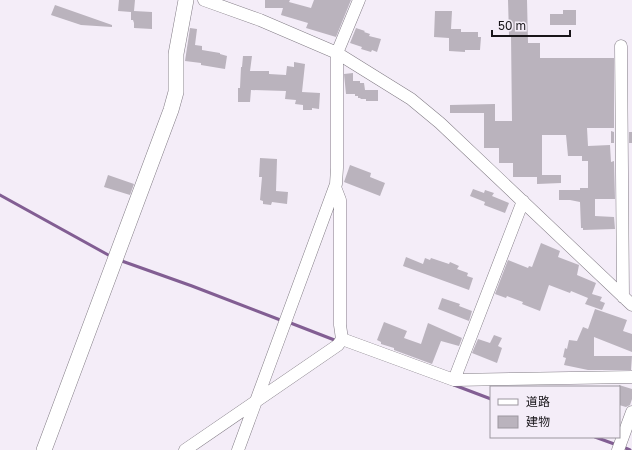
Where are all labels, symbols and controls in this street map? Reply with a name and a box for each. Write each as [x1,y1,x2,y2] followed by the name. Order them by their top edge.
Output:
[492,12,570,38] scale bar
[498,18,526,33] text: 50 m
[490,386,620,438] legend
[526,394,550,409] text: 道路
[526,414,550,429] text: 建物

